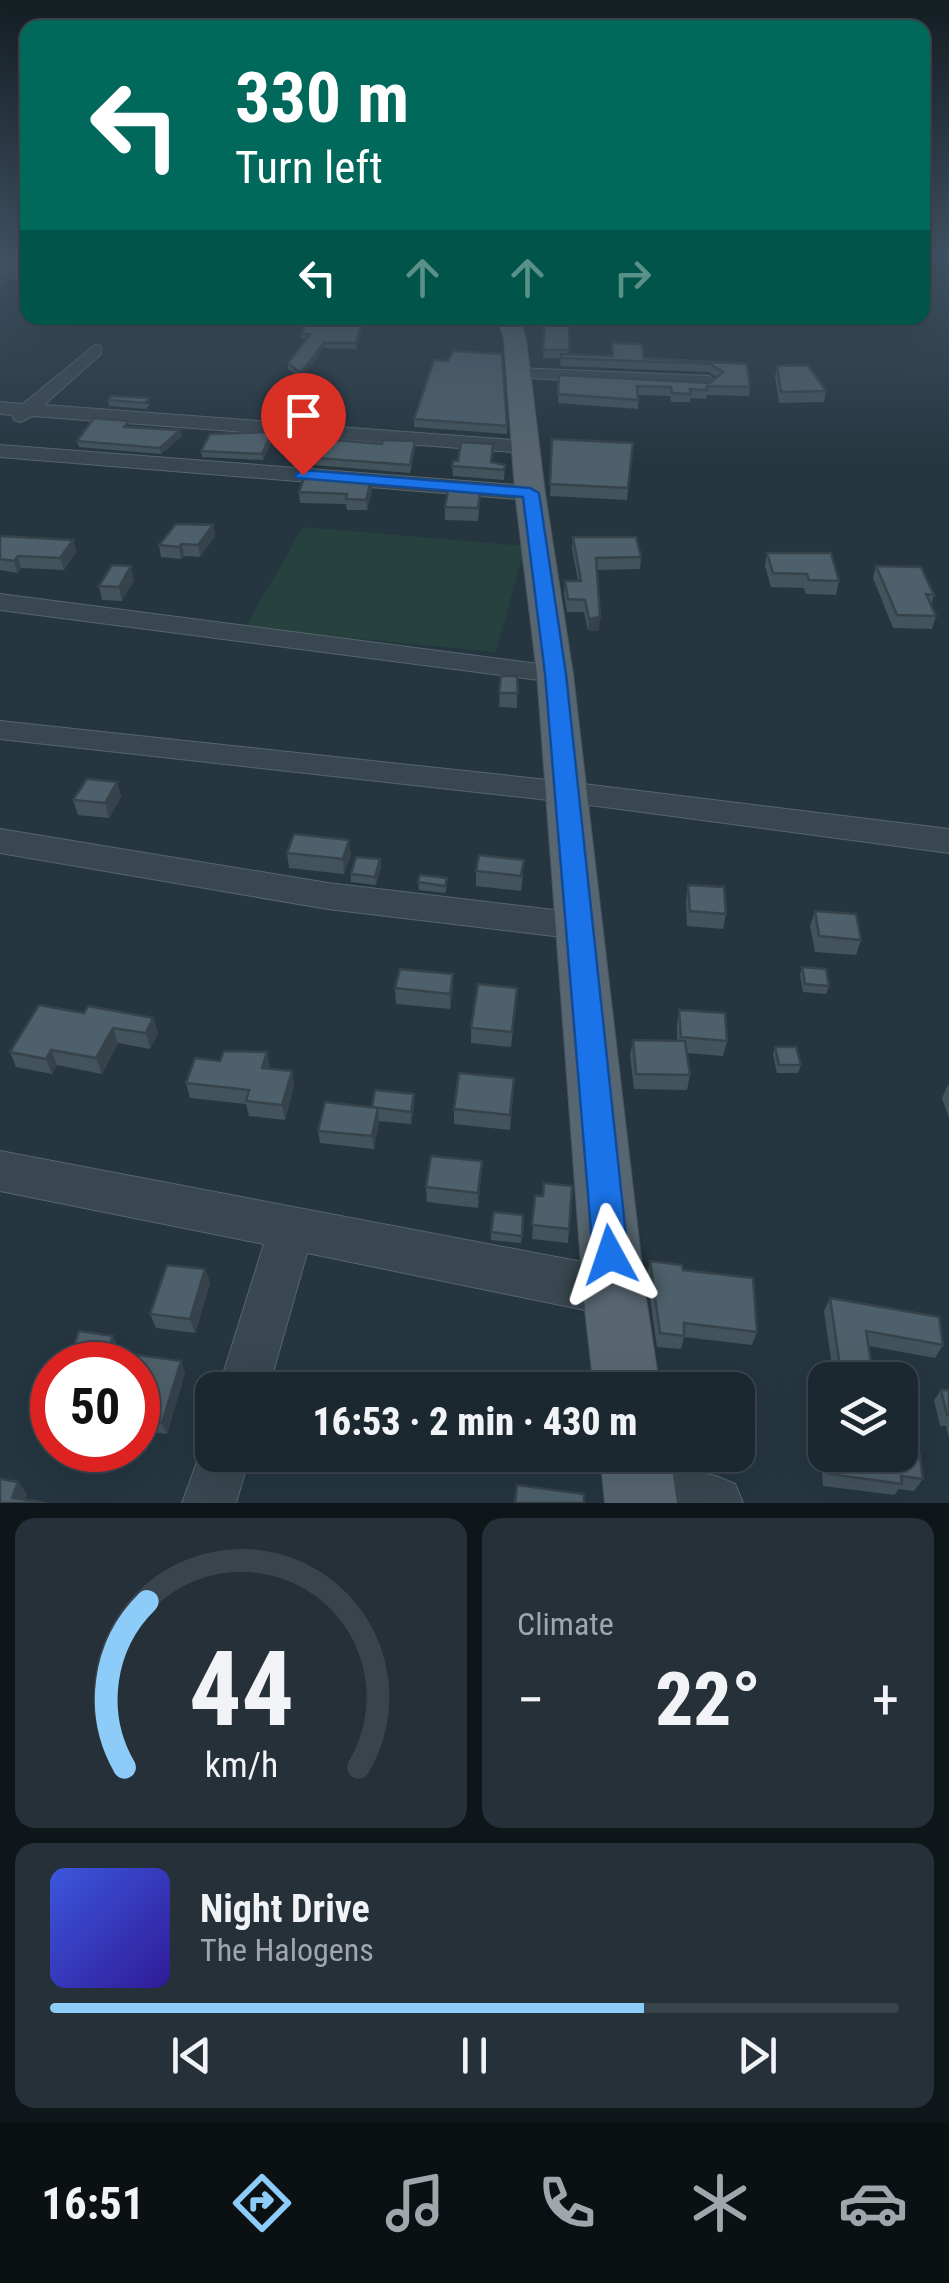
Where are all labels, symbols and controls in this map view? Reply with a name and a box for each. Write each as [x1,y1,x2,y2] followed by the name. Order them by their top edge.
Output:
[235,57,409,139] text: 330 m
[70,60,200,190] icon: left
[235,141,383,194] text: Turn left
[290,250,345,305] icon: left
[395,250,450,305] icon: ahead
[500,250,555,305] icon: ahead
[605,250,660,305] icon: right
[261,373,346,476] pin
[276,388,331,443] icon: arrive
[558,1203,662,1307] position arrow
[30,1342,160,1472] speed limit sign: 50
[808,1362,918,1472] map controls
[808,1362,918,1472] button: layers
[313,1400,637,1444] text: 16:53 · 2 min · 430 m
[517,1605,614,1643] text: Climate
[188,1629,294,1750] text: 44
[655,1655,761,1743] text: 22°
[517,1668,545,1732] text: −
[872,1668,899,1732] text: +
[204,1744,278,1786] text: km/h
[200,1887,370,1931] text: Night Drive
[200,1931,374,1969] text: The Halogens
[164,2028,219,2083] icon: previous
[447,2028,502,2083] icon: pause
[730,2028,785,2083] icon: next
[227,2168,297,2238] icon: directions
[380,2168,450,2238] icon: music
[532,2168,602,2238] icon: phone
[685,2168,755,2238] icon: climate
[838,2168,908,2238] icon: car
[41,2177,145,2230] text: 16:51

